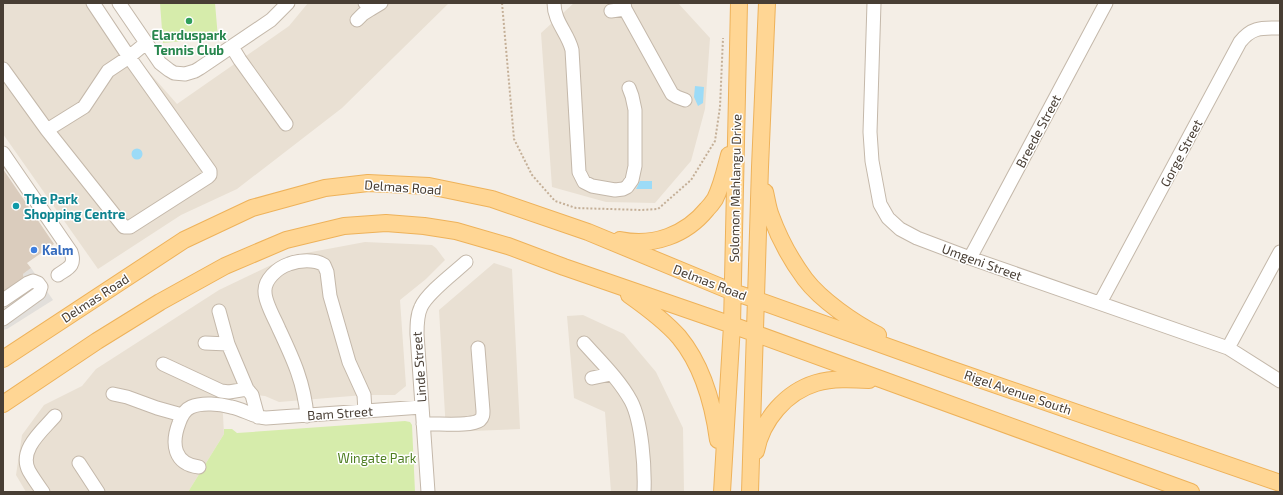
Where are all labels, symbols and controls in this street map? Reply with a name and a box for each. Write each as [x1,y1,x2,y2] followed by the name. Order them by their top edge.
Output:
[184,16,194,26] marker: Elarduspark Tennis Club
[151,27,227,58] place label: Elarduspark Tennis Club
[1012,92,1064,170] street label: Breede Street
[726,114,744,262] street label: Solomon Mahlangu Drive
[1157,117,1205,189] street label: Gorge Street
[364,176,442,198] street label: Delmas Road
[24,191,125,222] place label: The Park Shopping Centre
[11,201,21,211] marker: The Park Shopping Centre
[940,240,1024,284] street label: Umgeni Street
[42,242,73,258] place label: Kalm
[29,245,39,255] marker: Kalm
[671,261,749,303] street label: Delmas Road
[58,270,132,326] street label: Delmas Road
[409,331,429,403] street label: Linde Street
[962,366,1074,418] street label: Rigel Avenue South
[307,403,373,423] street label: Bam Street
[338,450,417,466] park label: Wingate Park

